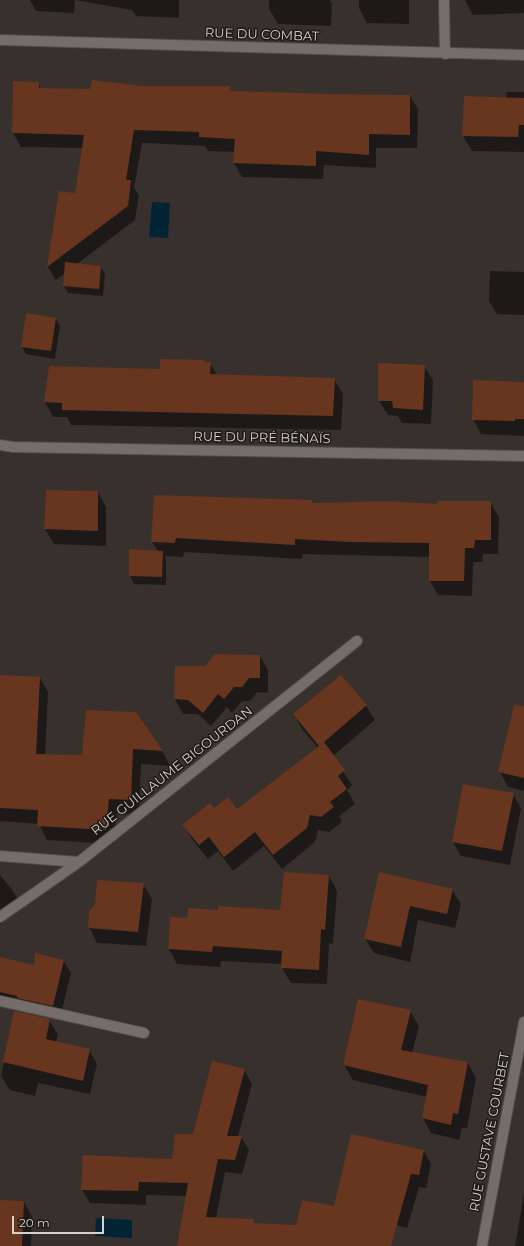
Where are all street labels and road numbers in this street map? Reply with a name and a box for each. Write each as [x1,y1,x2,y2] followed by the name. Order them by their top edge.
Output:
[205,25,319,45] street label: RUE DU COMBAT
[193,429,331,447] street label: RUE DU PRÉ BÉNAÏS
[88,703,256,839] street label: RUE GUILLAUME BIGOURDAN
[467,1051,513,1213] street label: RUE GUSTAVE COURBET

